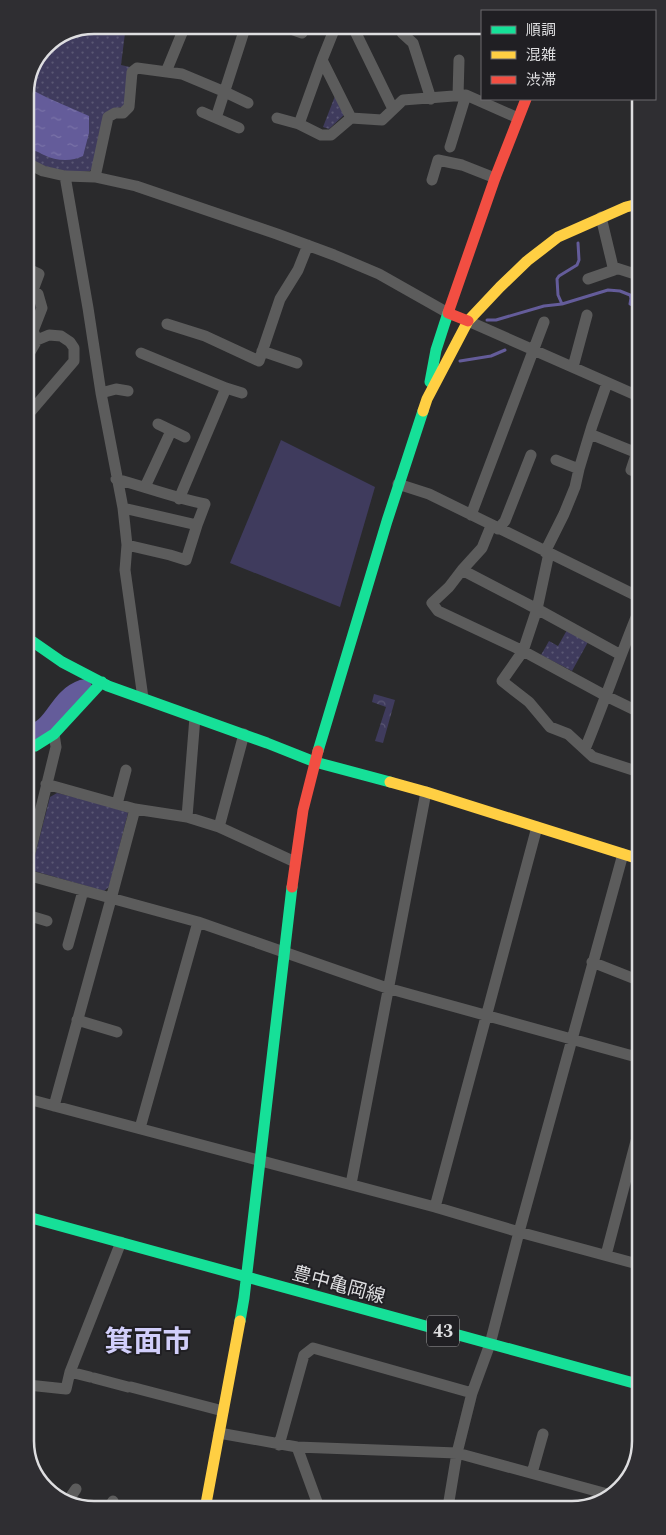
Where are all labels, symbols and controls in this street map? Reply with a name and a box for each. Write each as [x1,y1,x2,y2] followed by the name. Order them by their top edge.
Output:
[481,10,656,100] legend
[526,19,556,42] text: 順調
[526,44,556,67] text: 混雑
[526,69,556,92] text: 渋滞
[289,1259,388,1312] street label: 豊中亀岡線
[427,1315,459,1346] road number: 43
[104,1320,192,1364] district label: 箕面市

